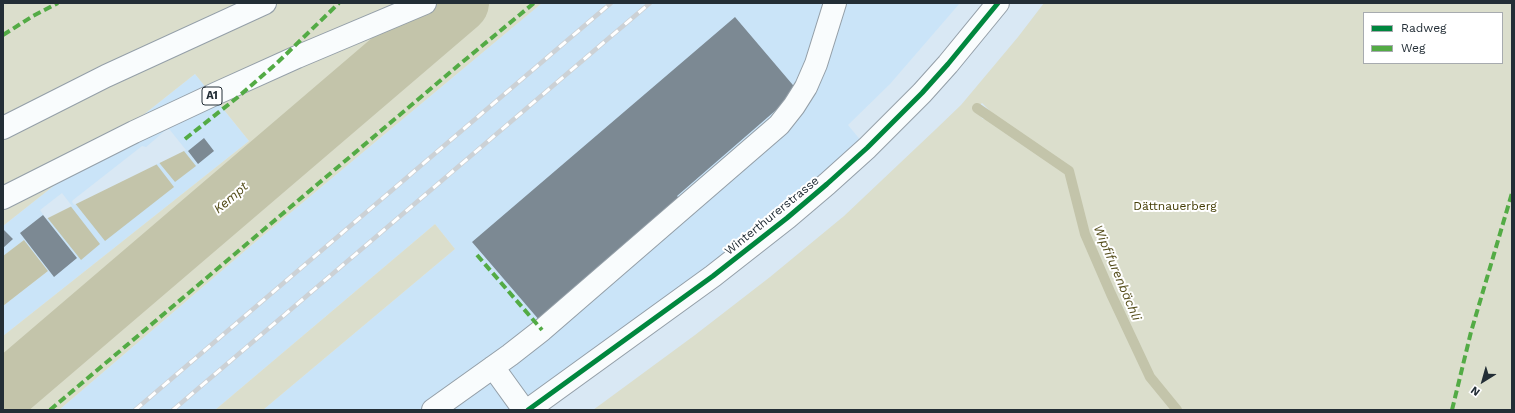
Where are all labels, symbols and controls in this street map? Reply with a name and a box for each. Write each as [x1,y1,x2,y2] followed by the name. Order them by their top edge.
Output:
[1363,12,1503,64] legend
[1401,21,1446,35] text: Radweg
[1401,41,1425,55] text: Weg
[202,87,222,105] road number: A1
[722,174,822,258] street label: Winterthurerstrasse
[211,179,251,217] water label: Kempt
[1133,199,1217,213] park label: Dättnauerberg
[1090,223,1144,323] water label: Wipfifurenbächli
[1463,361,1503,401] north arrow
[1468,383,1483,399] text: N

